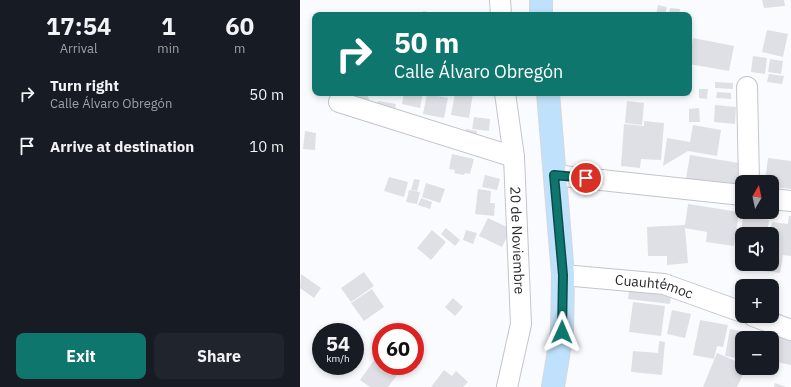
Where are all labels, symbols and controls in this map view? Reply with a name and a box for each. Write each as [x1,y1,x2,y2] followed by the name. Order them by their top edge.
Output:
[46,10,111,42] text: 17:54
[161,10,176,42] text: 1
[225,10,254,42] text: 60
[394,24,459,61] text: 50 m
[328,28,380,80] icon: right
[60,40,98,57] text: Arrival
[157,40,179,57] text: min
[234,40,245,57] text: m
[394,60,563,83] text: Calle Álvaro Obregón
[50,76,119,95] text: Turn right
[16,83,38,105] icon: right
[249,85,284,104] text: 50 m
[50,95,172,112] text: Calle Álvaro Obregón
[16,135,38,157] icon: arrive
[50,137,194,156] text: Arrive at destination
[249,137,284,156] text: 10 m
[569,161,603,195] pin
[575,167,597,189] icon: arrive
[735,175,779,219] north arrow
[735,175,779,375] map controls
[506,186,529,295] street label: 20 de Noviembre
[735,227,779,271] button: sound
[614,271,696,303] street label: Cuauhtémoc
[735,279,779,323] button: +
[541,311,583,353] position arrow
[372,323,424,375] speed limit sign: 60
[326,330,350,357] text: 54
[735,331,779,375] button: −
[16,333,146,379] button: Exit
[154,333,284,379] button: Share
[326,352,350,365] text: km/h

